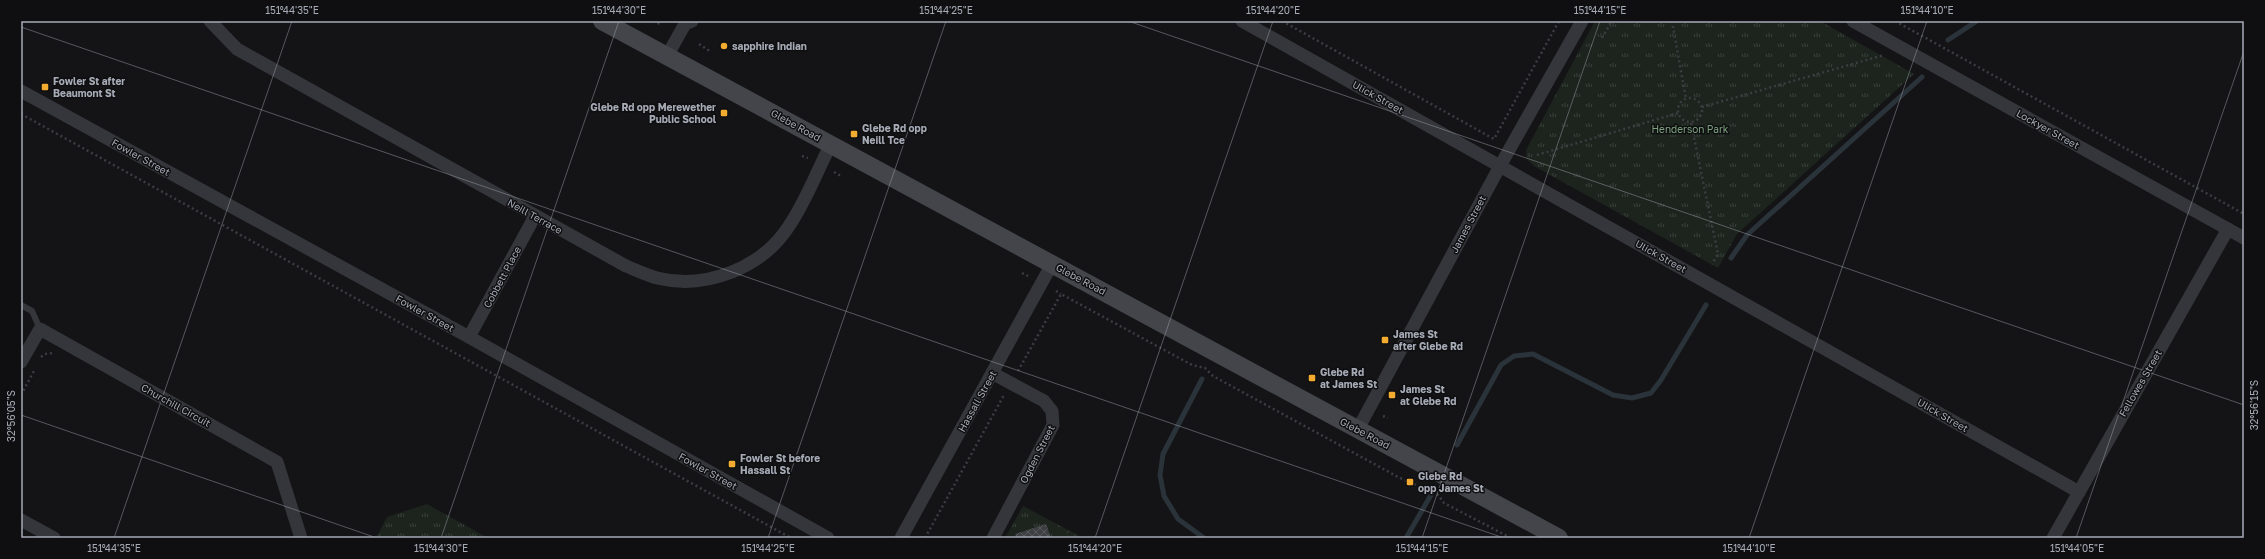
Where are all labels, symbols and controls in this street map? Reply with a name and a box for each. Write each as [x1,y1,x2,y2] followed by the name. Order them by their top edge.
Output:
[265,4,319,16] text: 151°44'35"E
[592,4,646,16] text: 151°44'30"E
[919,4,973,16] text: 151°44'25"E
[1246,4,1300,16] text: 151°44'20"E
[1574,4,1626,16] text: 151°44'15"E
[1900,4,1954,16] text: 151°44'10"E
[732,40,807,52] place label: sapphire Indian
[719,41,729,51] marker: sapphire Indian
[53,75,125,99] place label: Fowler St after Beaumont St
[1350,78,1406,116] street label: Ulick Street
[40,82,50,92] marker: Fowler St after Beaumont St
[590,101,717,125] place label: Glebe Rd opp Merewether Public School
[769,106,823,144] street label: Glebe Road
[2014,107,2082,151] street label: Lockyer Street
[719,108,729,118] marker: Glebe Rd opp Merewether Public School
[862,122,927,146] place label: Glebe Rd opp Neill Tce
[1652,123,1729,135] park label: Henderson Park
[849,129,859,139] marker: Glebe Rd opp Neill Tce
[110,136,172,178] street label: Fowler Street
[1448,193,1488,255] street label: James Street
[506,196,565,236] street label: Neill Terrace
[1633,237,1689,275] street label: Ulick Street
[481,244,523,310] street label: Cobbett Place
[1054,261,1108,297] street label: Glebe Road
[394,292,456,334] street label: Fowler Street
[1393,328,1463,352] place label: James St after Glebe Rd
[1380,335,1390,345] marker: James St after Glebe Rd
[2116,347,2164,419] street label: Fellowes Street
[1320,366,1377,390] place label: Glebe Rd at James St
[955,368,999,434] street label: Hassall Street
[1307,373,1317,383] marker: Glebe Rd at James St
[2248,380,2260,430] text: 32°56'15"S
[139,381,213,429] street label: Churchill Circuit
[1400,383,1456,407] place label: James St at Glebe Rd
[5,390,17,442] text: 32°56'05"S
[1387,390,1397,400] marker: James St at Glebe Rd
[1916,396,1970,434] street label: Ulick Street
[1338,415,1392,451] street label: Glebe Road
[1017,423,1057,485] street label: Ogden Street
[677,450,739,492] street label: Fowler Street
[740,452,820,476] place label: Fowler St before Hassall St
[727,459,737,469] marker: Fowler St before Hassall St
[1418,470,1484,494] place label: Glebe Rd opp James St
[1405,477,1415,487] marker: Glebe Rd opp James St
[87,542,141,554] text: 151°44'35"E
[414,542,468,554] text: 151°44'30"E
[741,542,795,554] text: 151°44'25"E
[1068,542,1122,554] text: 151°44'20"E
[1396,542,1448,554] text: 151°44'15"E
[1722,542,1776,554] text: 151°44'10"E
[2050,542,2104,554] text: 151°44'05"E

